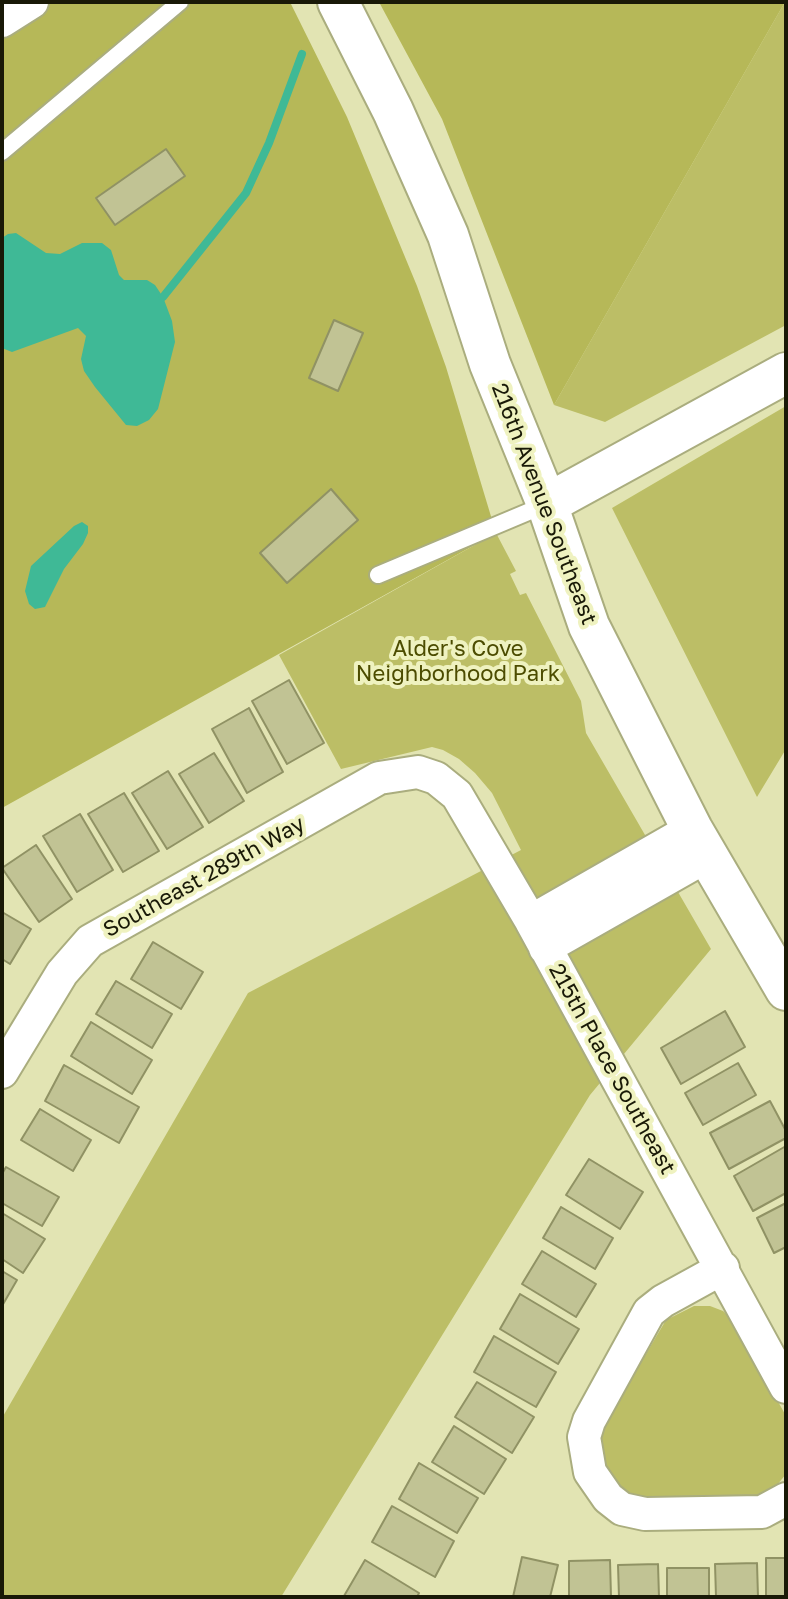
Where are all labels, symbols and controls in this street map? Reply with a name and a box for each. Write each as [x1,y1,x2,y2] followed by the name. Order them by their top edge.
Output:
[486,380,602,628] street label: 216th Avenue Southeast
[356,636,560,688] park label: Alder's Cove Neighborhood Park
[99,811,309,943] street label: Southeast 289th Way
[543,959,681,1179] street label: 215th Place Southeast

